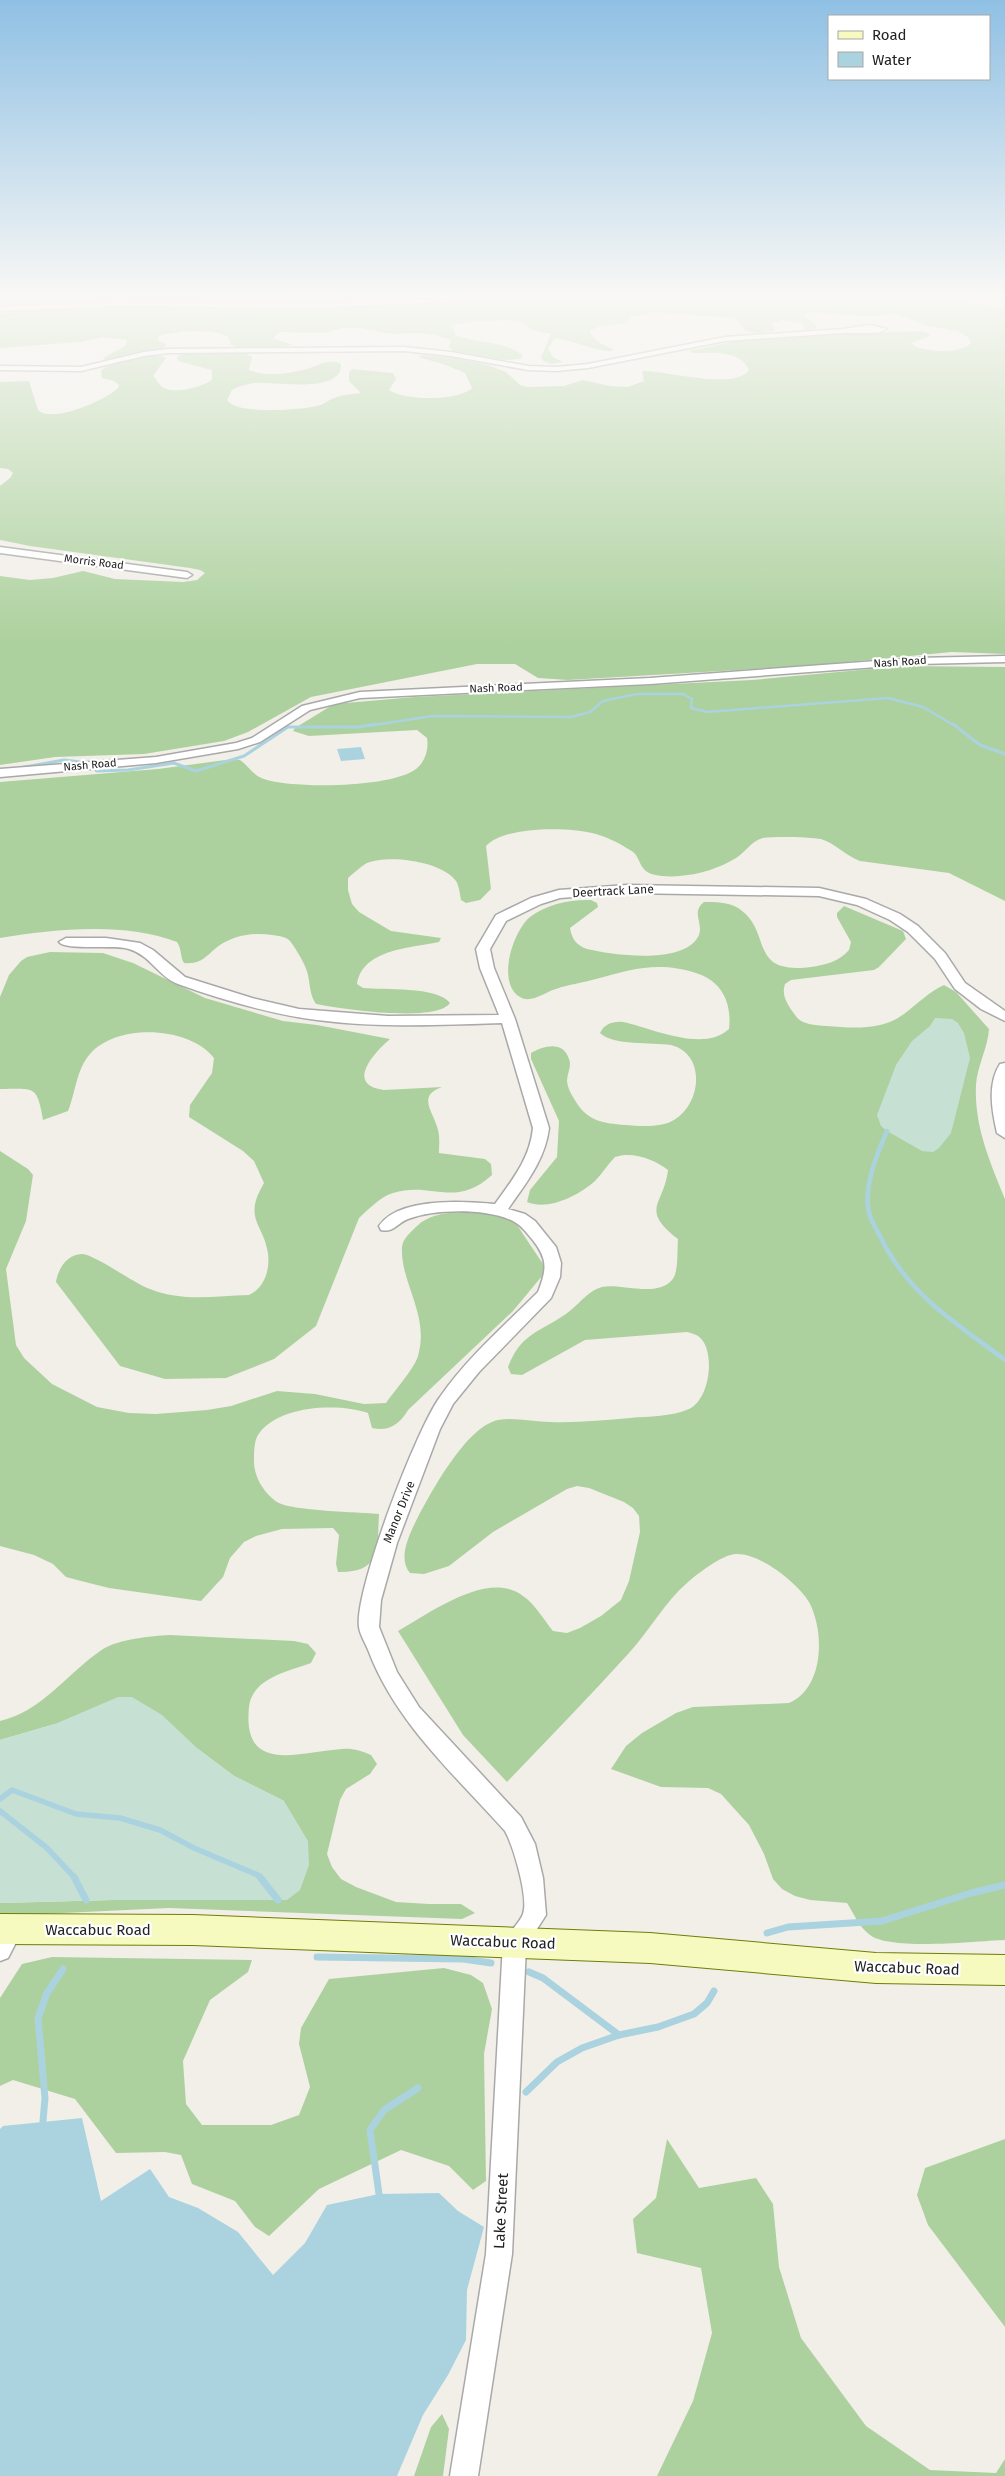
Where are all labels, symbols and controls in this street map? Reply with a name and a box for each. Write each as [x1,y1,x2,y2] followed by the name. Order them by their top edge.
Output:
[828,15,990,80] legend
[872,26,907,44] text: Road
[872,51,911,69] text: Water
[63,552,125,572] street label: Morris Road
[873,654,927,670] street label: Nash Road
[469,681,523,695] street label: Nash Road
[63,756,117,774] street label: Nash Road
[572,882,654,900] street label: Deertrack Lane
[380,1479,418,1545] street label: Manor Drive
[45,1921,151,1939] street label: Waccabuc Road
[450,1931,556,1953] street label: Waccabuc Road
[854,1957,960,1979] street label: Waccabuc Road
[490,2172,512,2249] street label: Lake Street

